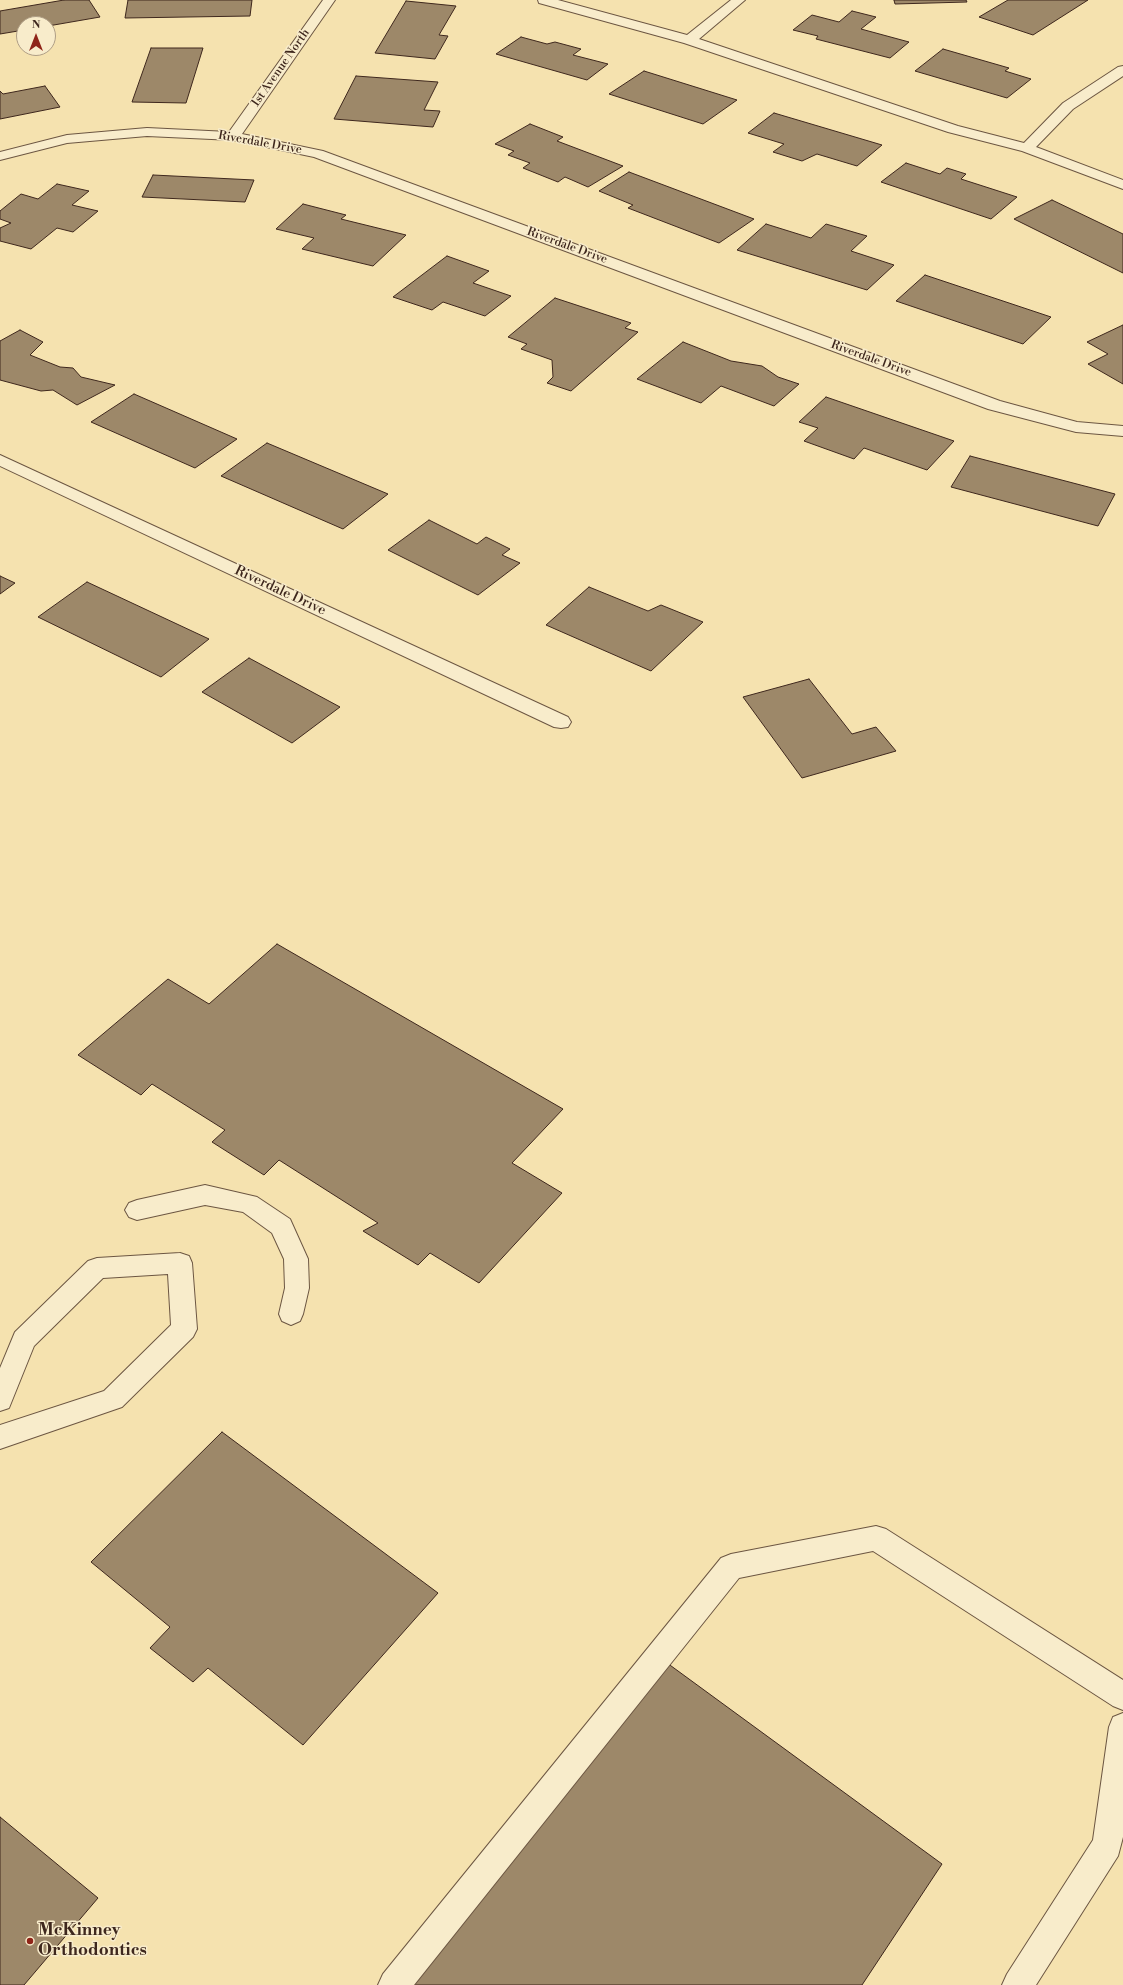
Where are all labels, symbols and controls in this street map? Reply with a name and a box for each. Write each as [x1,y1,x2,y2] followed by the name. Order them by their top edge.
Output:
[16,16,56,56] north arrow
[32,18,40,32] text: N
[249,26,313,110] street label: 1st Avenue North
[217,129,303,157] street label: Riverdale Drive
[525,225,609,267] street label: Riverdale Drive
[829,338,913,380] street label: Riverdale Drive
[232,563,328,619] street label: Riverdale Drive
[38,1921,147,1961] place label: McKinney Orthodontics
[25,1936,35,1946] marker: McKinney Orthodontics

